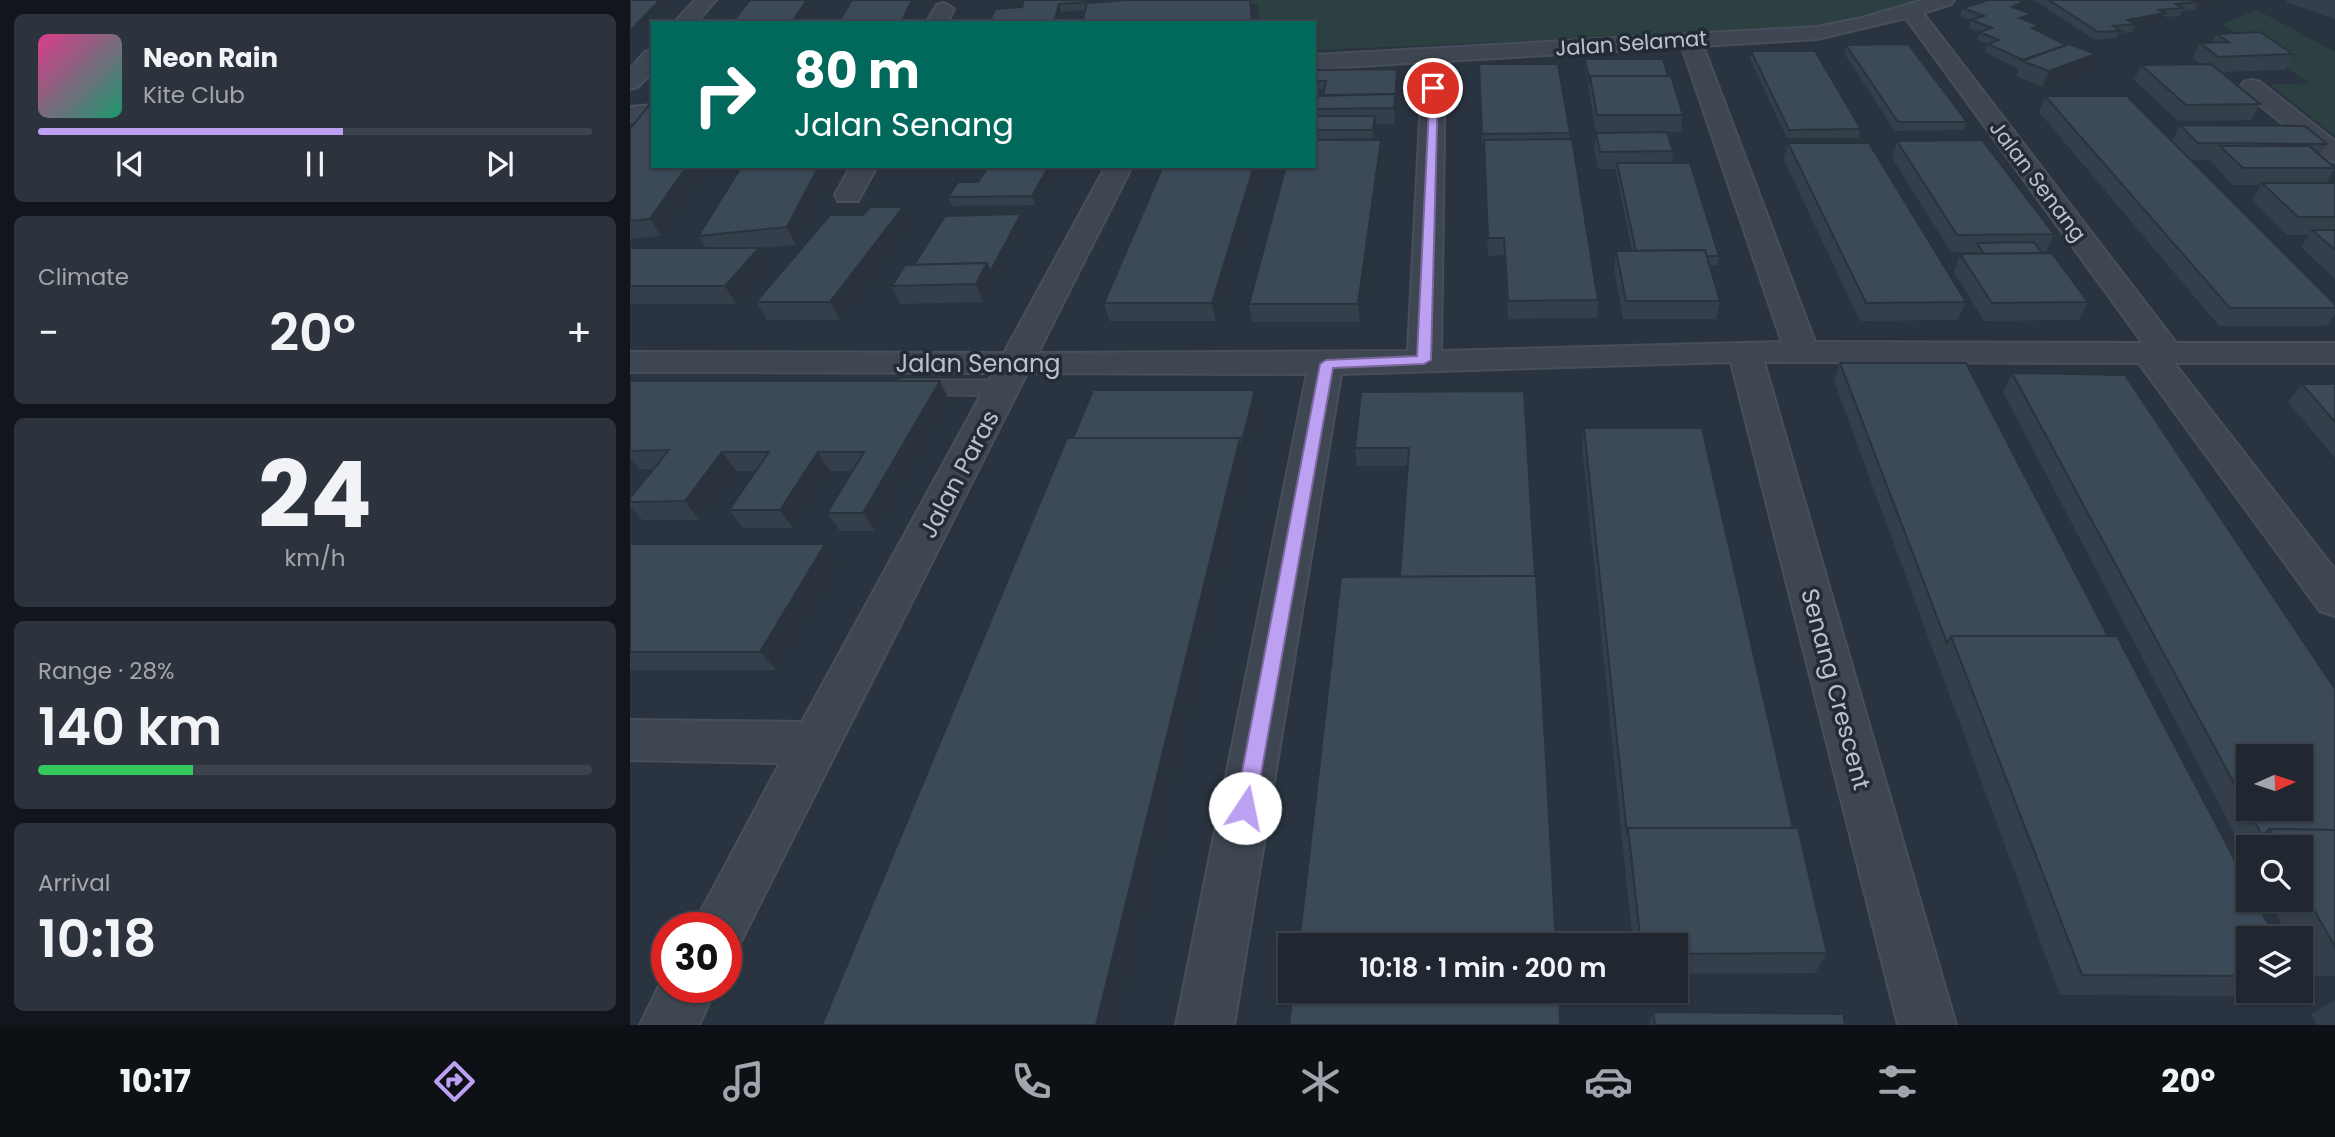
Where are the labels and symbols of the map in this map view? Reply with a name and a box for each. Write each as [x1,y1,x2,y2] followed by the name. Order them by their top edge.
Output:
[1554,23,1708,63] street label: Jalan Selamat
[1403,58,1463,118] pin
[1983,115,2093,247] street label: Jalan Senang
[896,347,1060,380] street label: Jalan Senang
[911,404,1007,544] street label: Jalan Paras
[1793,585,1879,793] street label: Senang Crescent
[2236,744,2314,821] north arrow
[1208,771,1282,845] position arrow
[651,912,742,1003] speed limit sign: 30

